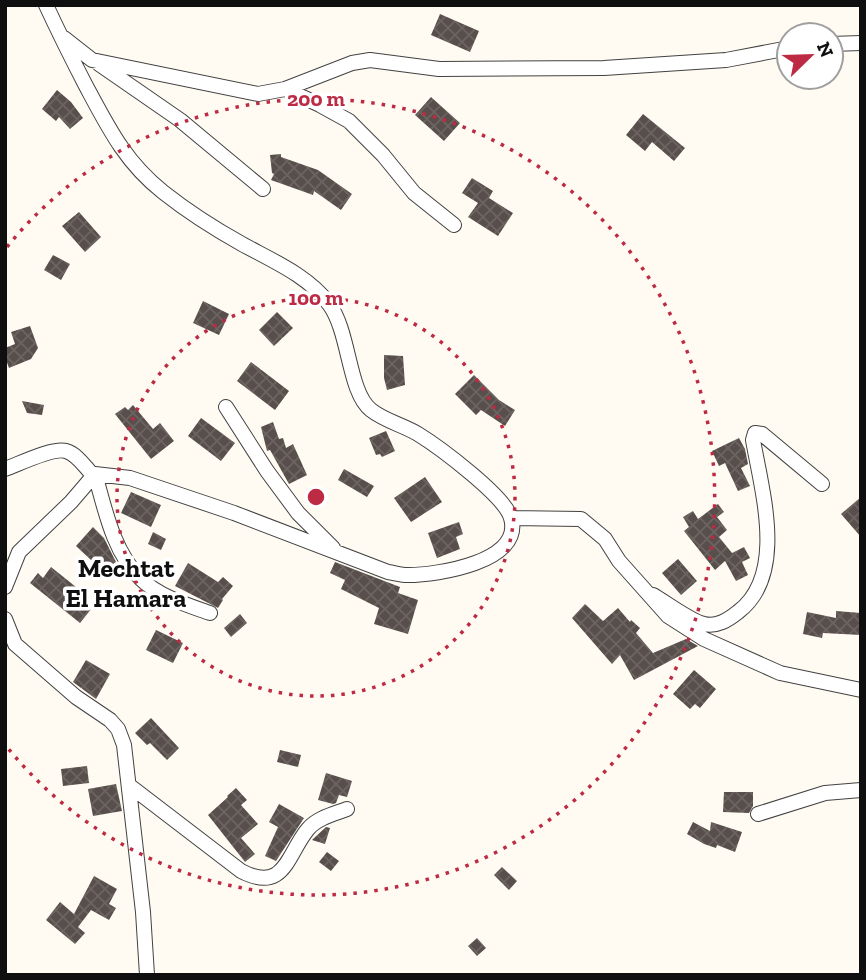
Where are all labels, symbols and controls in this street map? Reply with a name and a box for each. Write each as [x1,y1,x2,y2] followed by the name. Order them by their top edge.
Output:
[775,21,845,91] north arrow
[812,38,839,61] text: N
[287,86,345,111] text: 200 m
[289,285,344,310] text: 100 m
[304,485,328,509] centre of rings
[66,552,186,614] district label: Mechtat El Hamara

